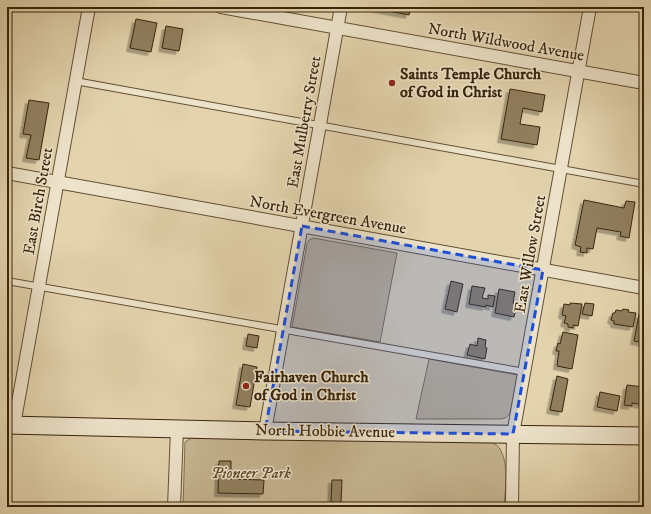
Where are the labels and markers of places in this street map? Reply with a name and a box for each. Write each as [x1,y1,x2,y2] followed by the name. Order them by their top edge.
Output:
[400,64,542,102] place label: Saints Temple Church of God in Christ
[387,78,397,88] marker: Saints Temple Church of God in Christ
[254,367,369,405] place label: Fairhaven Church of God in Christ
[241,381,251,391] marker: Fairhaven Church of God in Christ

